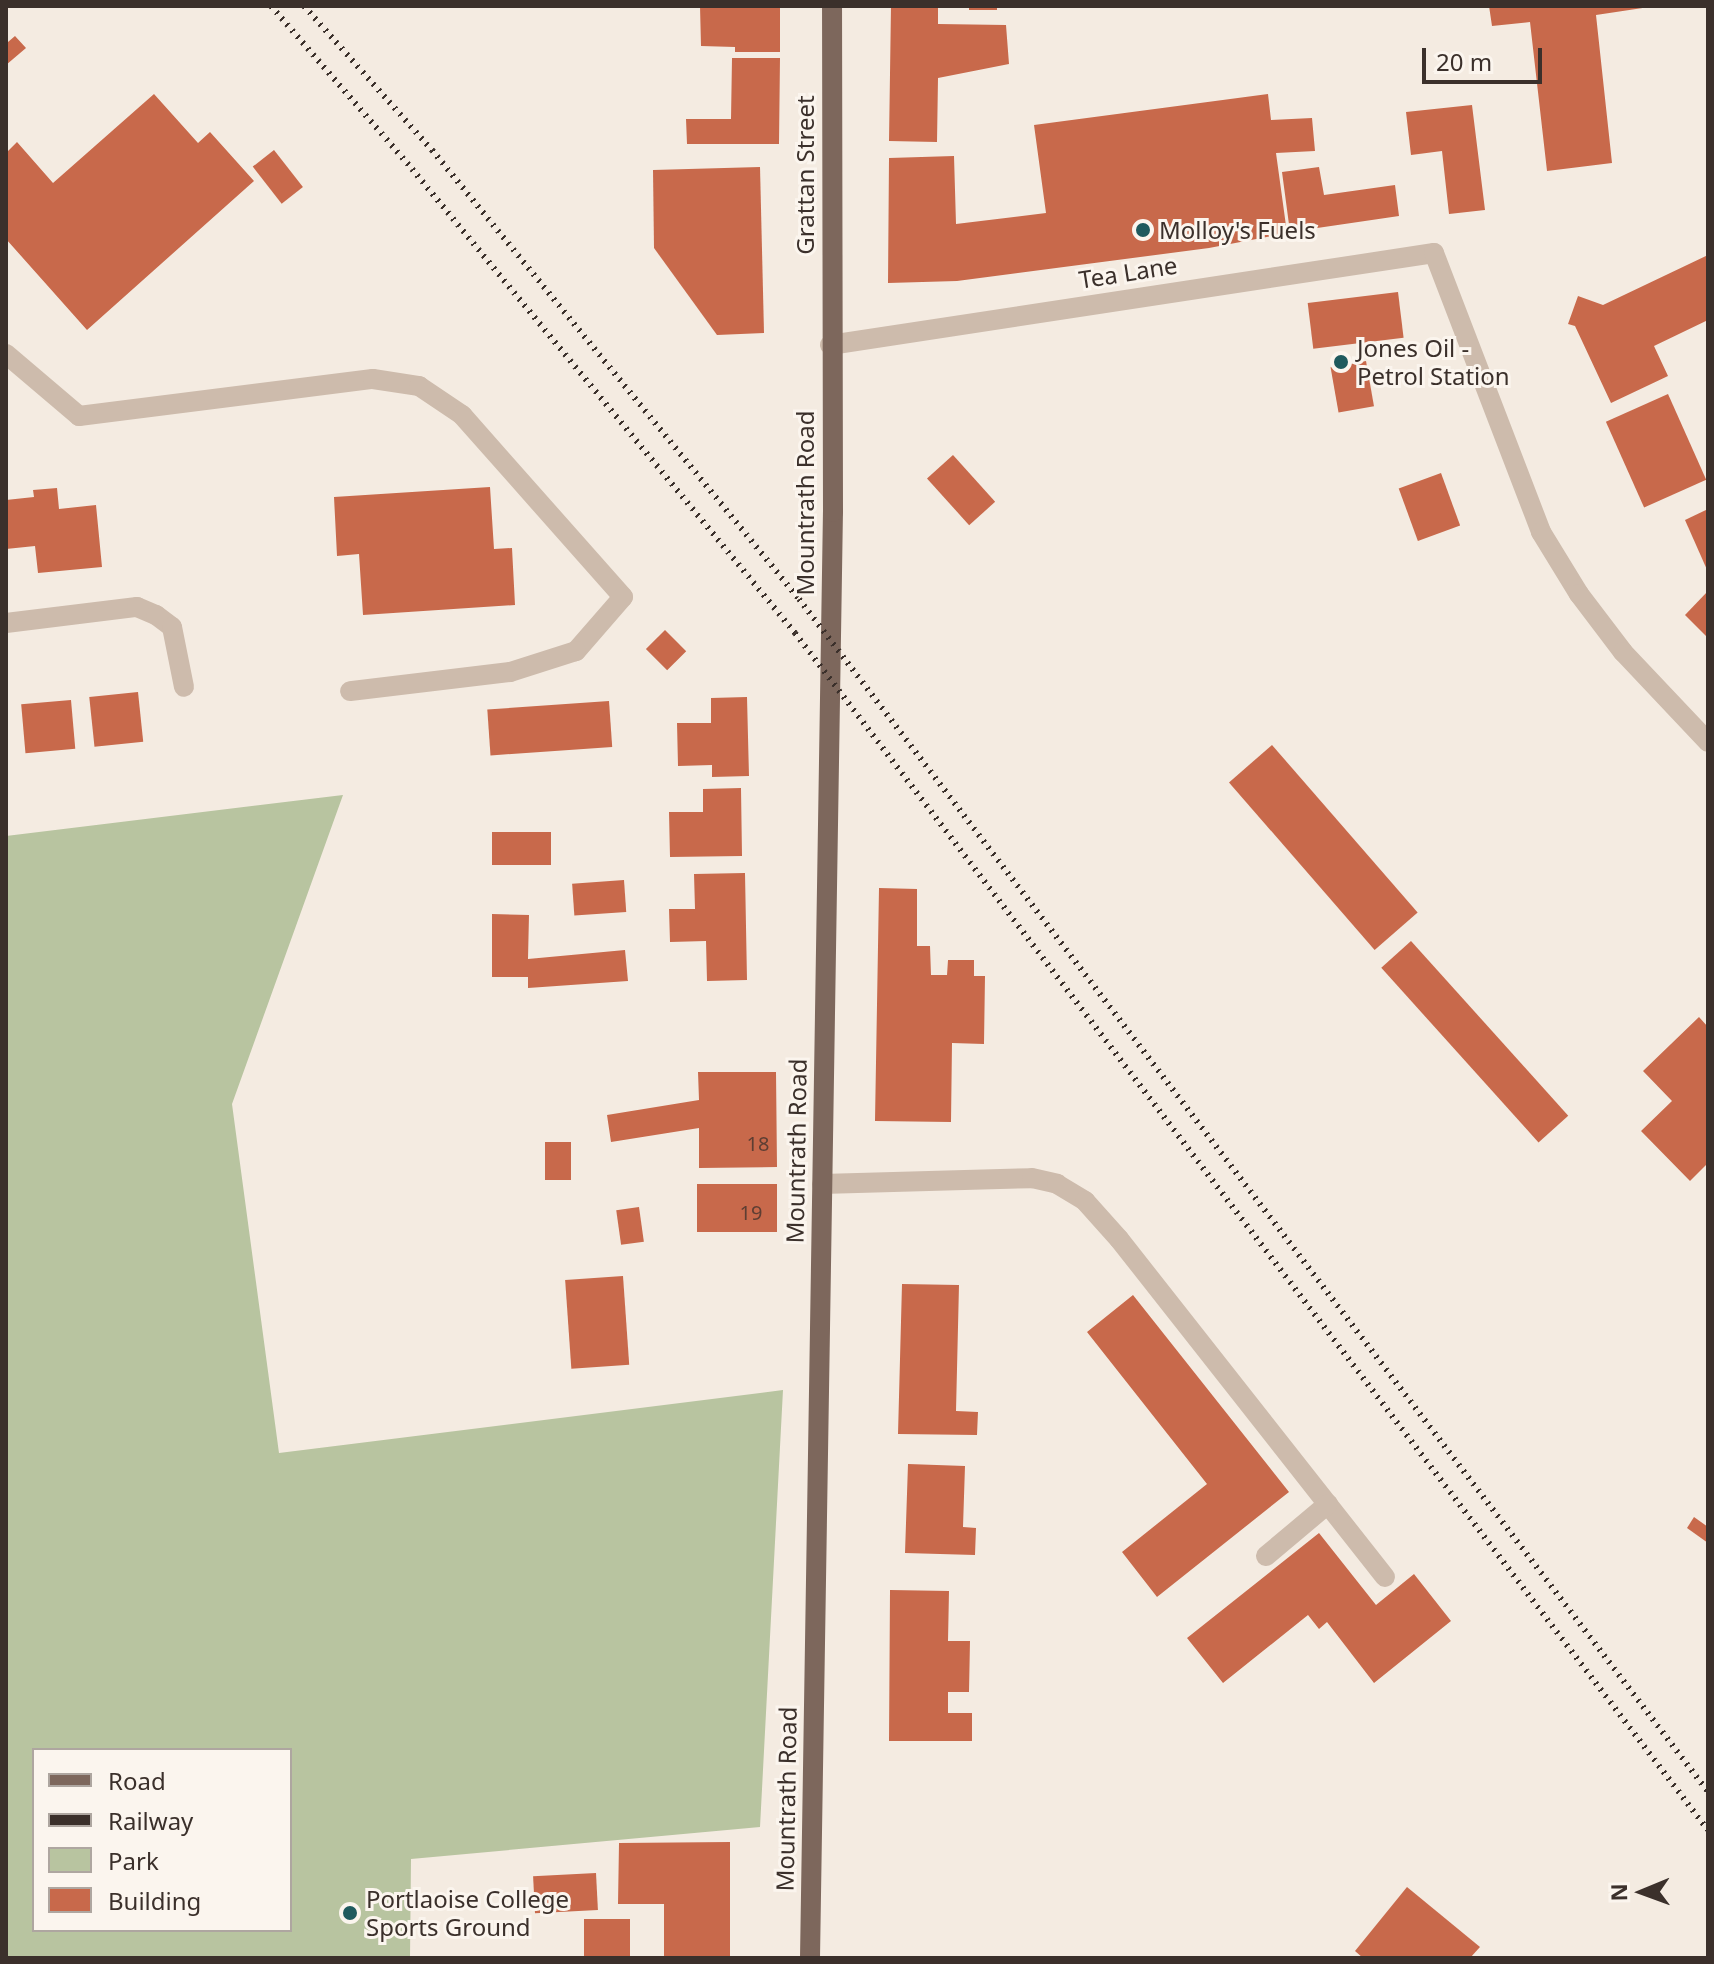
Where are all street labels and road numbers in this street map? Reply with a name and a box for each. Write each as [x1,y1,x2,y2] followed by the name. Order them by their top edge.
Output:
[791,95,819,255] street label: Grattan Street
[1077,250,1179,294] street label: Tea Lane
[791,411,819,595] street label: Mountrath Road
[780,1058,812,1244] street label: Mountrath Road
[770,1706,802,1892] street label: Mountrath Road

